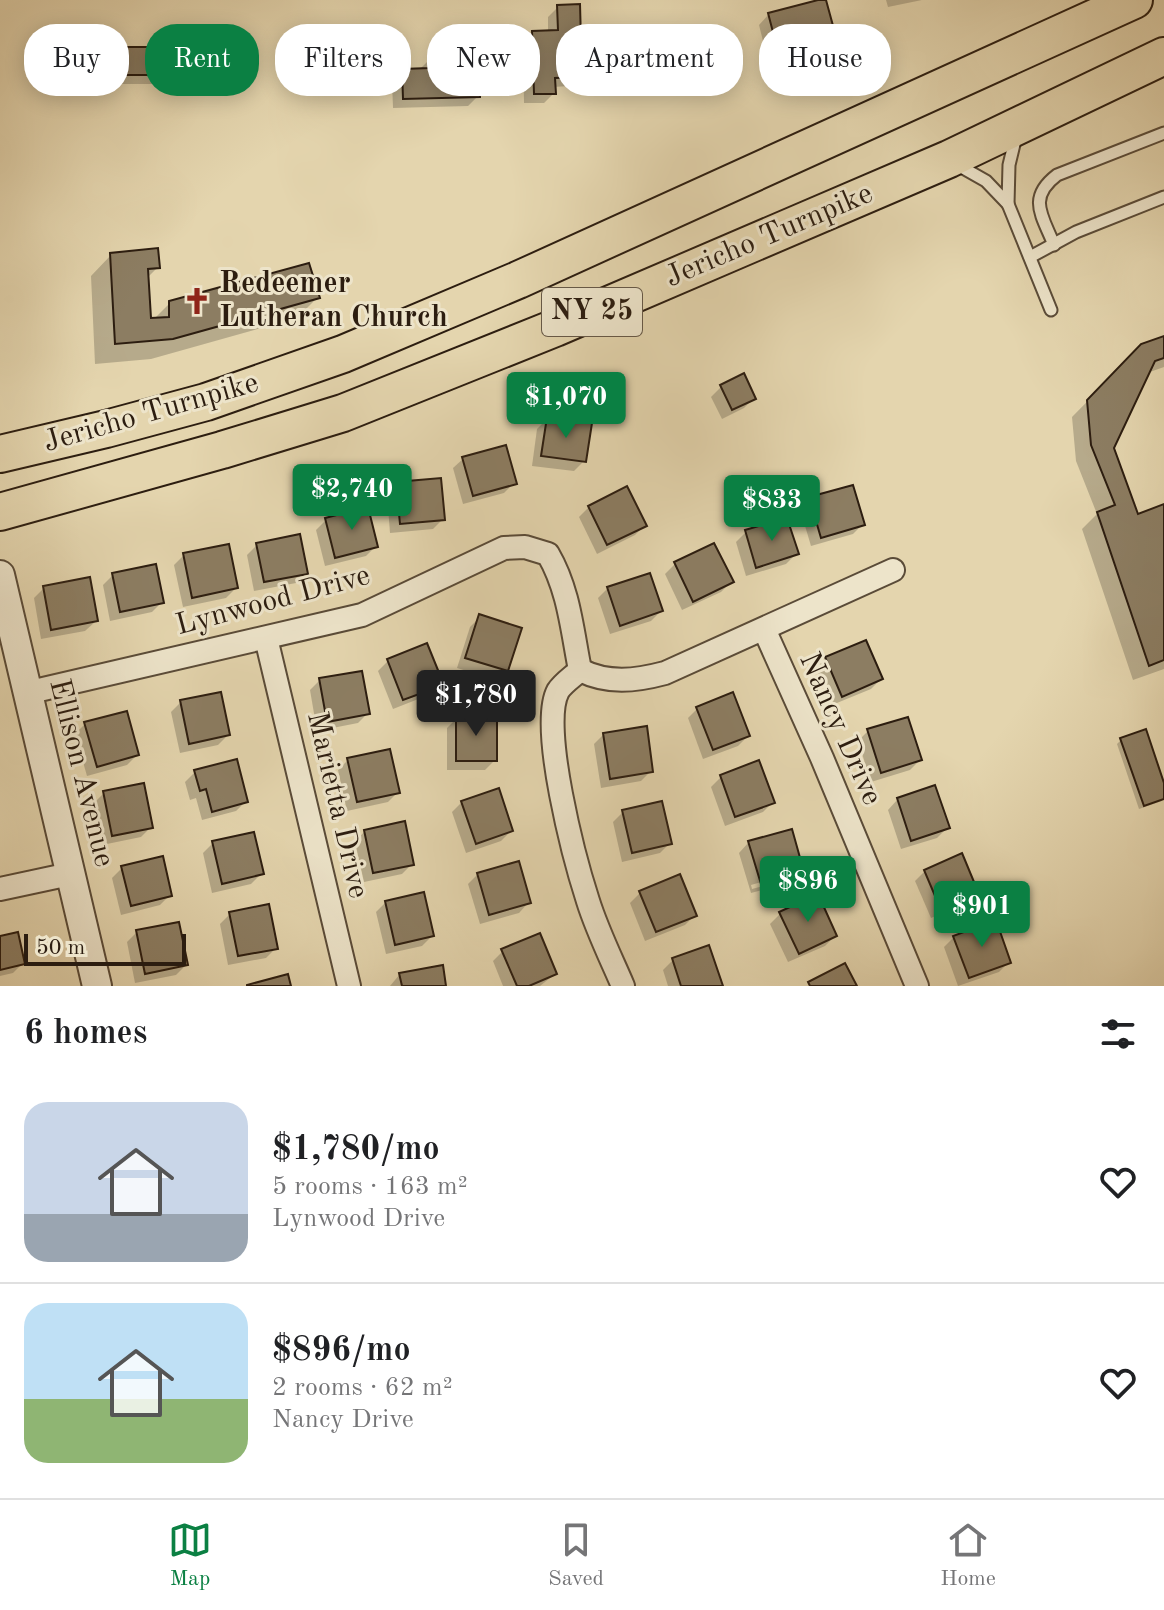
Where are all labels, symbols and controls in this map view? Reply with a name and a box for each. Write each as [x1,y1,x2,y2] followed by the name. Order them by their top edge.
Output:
[24,24,129,96] chip: Buy
[145,24,259,96] chip: Rent
[275,24,411,96] chip: Filters
[427,24,540,96] chip: New
[556,24,743,96] chip: Apartment
[759,24,891,96] chip: House
[661,179,877,293] street label: Jericho Turnpike
[219,269,448,333] place label: Redeemer Lutheran Church
[182,286,212,316] church icon: Redeemer Lutheran Church
[542,288,642,336] road number: NY 25
[40,368,262,458] street label: Jericho Turnpike
[501,372,631,440] pin: $1,070
[525,385,607,411] text: $1,070
[287,464,417,532] pin: $2,740
[725,475,819,543] pin: $833
[311,477,393,503] text: $2,740
[742,488,802,514] text: $833
[173,561,373,641] street label: Lynwood Drive
[793,648,887,810] street label: Nancy Drive
[411,670,541,738] pin: $1,780
[43,676,119,870] street label: Ellison Avenue
[435,683,517,709] text: $1,780
[301,709,373,901] street label: Marietta Drive
[761,856,855,924] pin: $896
[778,869,838,895] text: $896
[935,881,1029,949] pin: $901
[952,894,1012,920] text: $901
[24,930,186,966] scale bar
[36,937,85,959] text: 50 m
[1096,1012,1140,1056] icon: filters
[24,1017,147,1051] text: 6 homes
[272,1133,440,1167] text: $1,780/mo
[88,1134,184,1230] icon: home
[1096,1160,1140,1204] icon: heart
[272,1174,468,1200] text: 5 rooms · 163 m²
[272,1206,445,1232] text: Lynwood Drive
[272,1334,411,1368] text: $896/mo
[88,1335,184,1431] icon: home
[1096,1361,1140,1405] icon: heart
[272,1375,453,1401] text: 2 rooms · 62 m²
[272,1407,414,1433] text: Nancy Drive
[168,1518,212,1593] tab: Map
[548,1518,604,1593] tab: Saved
[940,1518,996,1593] tab: Home

